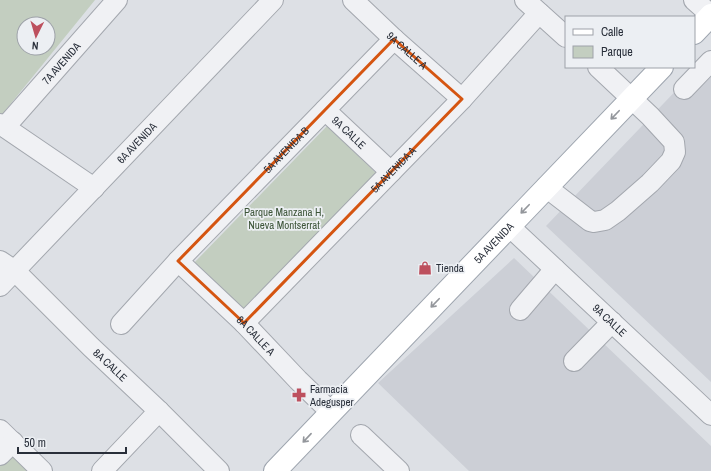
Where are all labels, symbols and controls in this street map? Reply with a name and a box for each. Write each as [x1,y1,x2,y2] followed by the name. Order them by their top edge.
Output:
[16,16,56,56] north arrow
[565,16,695,68] legend
[601,24,623,40] text: Calle
[384,29,431,73] street label: 9A CALLE A
[31,39,39,53] text: N
[39,39,84,87] street label: 7A AVENIDA
[601,44,633,60] text: Parque
[610,110,620,120] one-way arrow
[329,113,369,152] street label: 9A CALLE
[114,119,160,166] street label: 6A AVENIDA
[260,124,312,176] street label: 5A AVENIDA B
[368,143,420,196] street label: 5A AVENIDA A
[520,204,530,214] one-way arrow
[244,205,324,232] park label: Parque Manzana H, Nueva Montserrat
[471,219,517,266] street label: 5A AVENIDA
[417,260,433,276] shop icon: Tienda
[436,261,464,275] place label: Tienda
[430,298,440,308] one-way arrow
[590,301,630,340] street label: 9A CALLE
[234,313,279,359] street label: 8A CALLE A
[90,346,130,385] street label: 8A CALLE
[309,382,354,409] place label: Farmacia Adegusper
[291,387,307,403] pharmacy icon: Farmacia Adegusper
[18,429,126,455] scale bar
[302,433,312,443] one-way arrow
[24,435,46,451] text: 50 m

